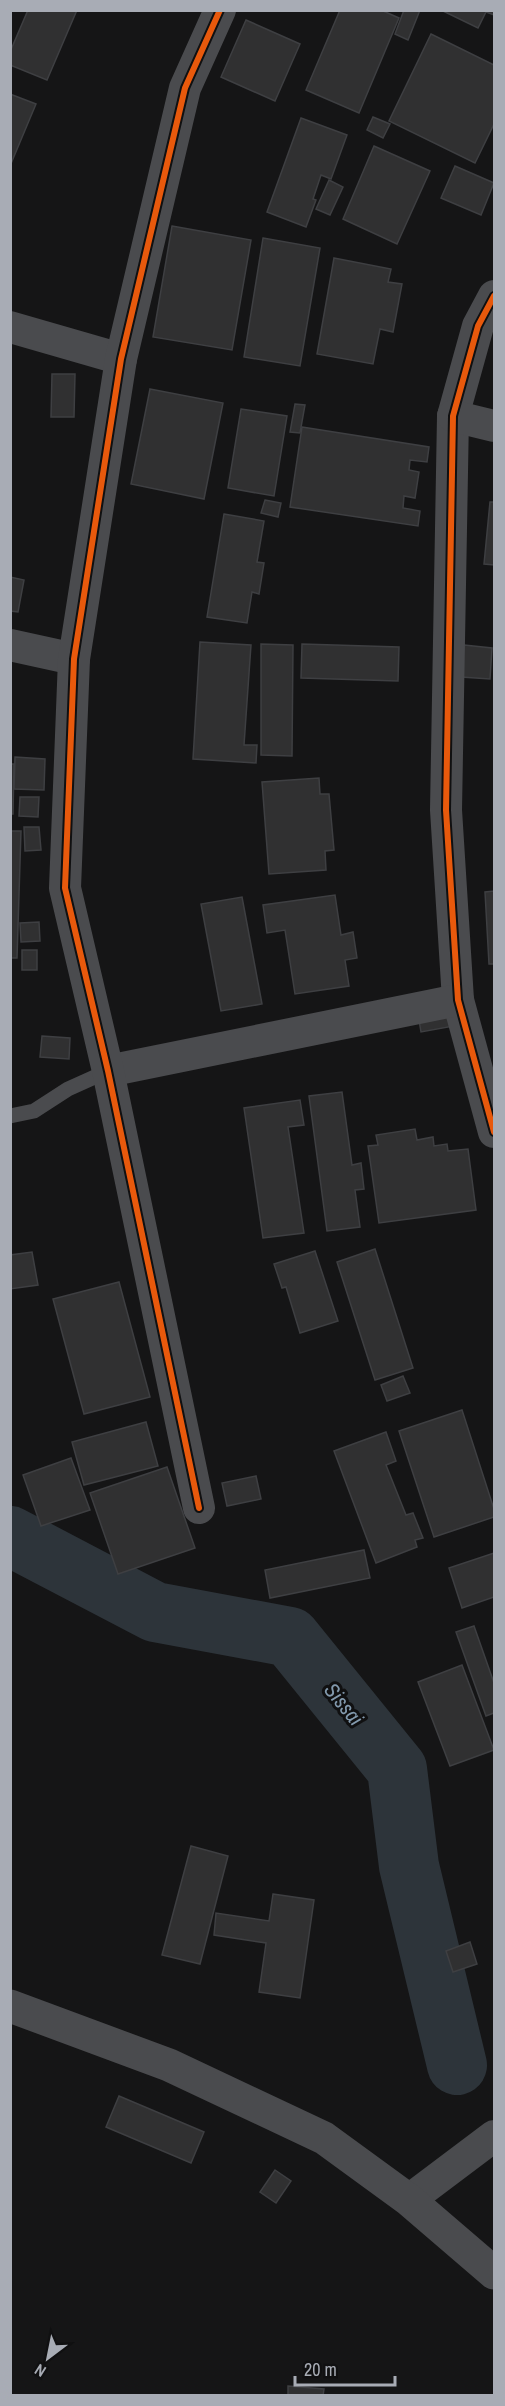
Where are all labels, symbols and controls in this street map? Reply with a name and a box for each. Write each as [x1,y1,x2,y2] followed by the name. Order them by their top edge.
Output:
[318,1676,370,1732] water label: Sissai
[18,2328,78,2388] north arrow
[295,2349,396,2387] scale bar
[304,2357,337,2382] text: 20 m
[30,2359,50,2383] text: N

